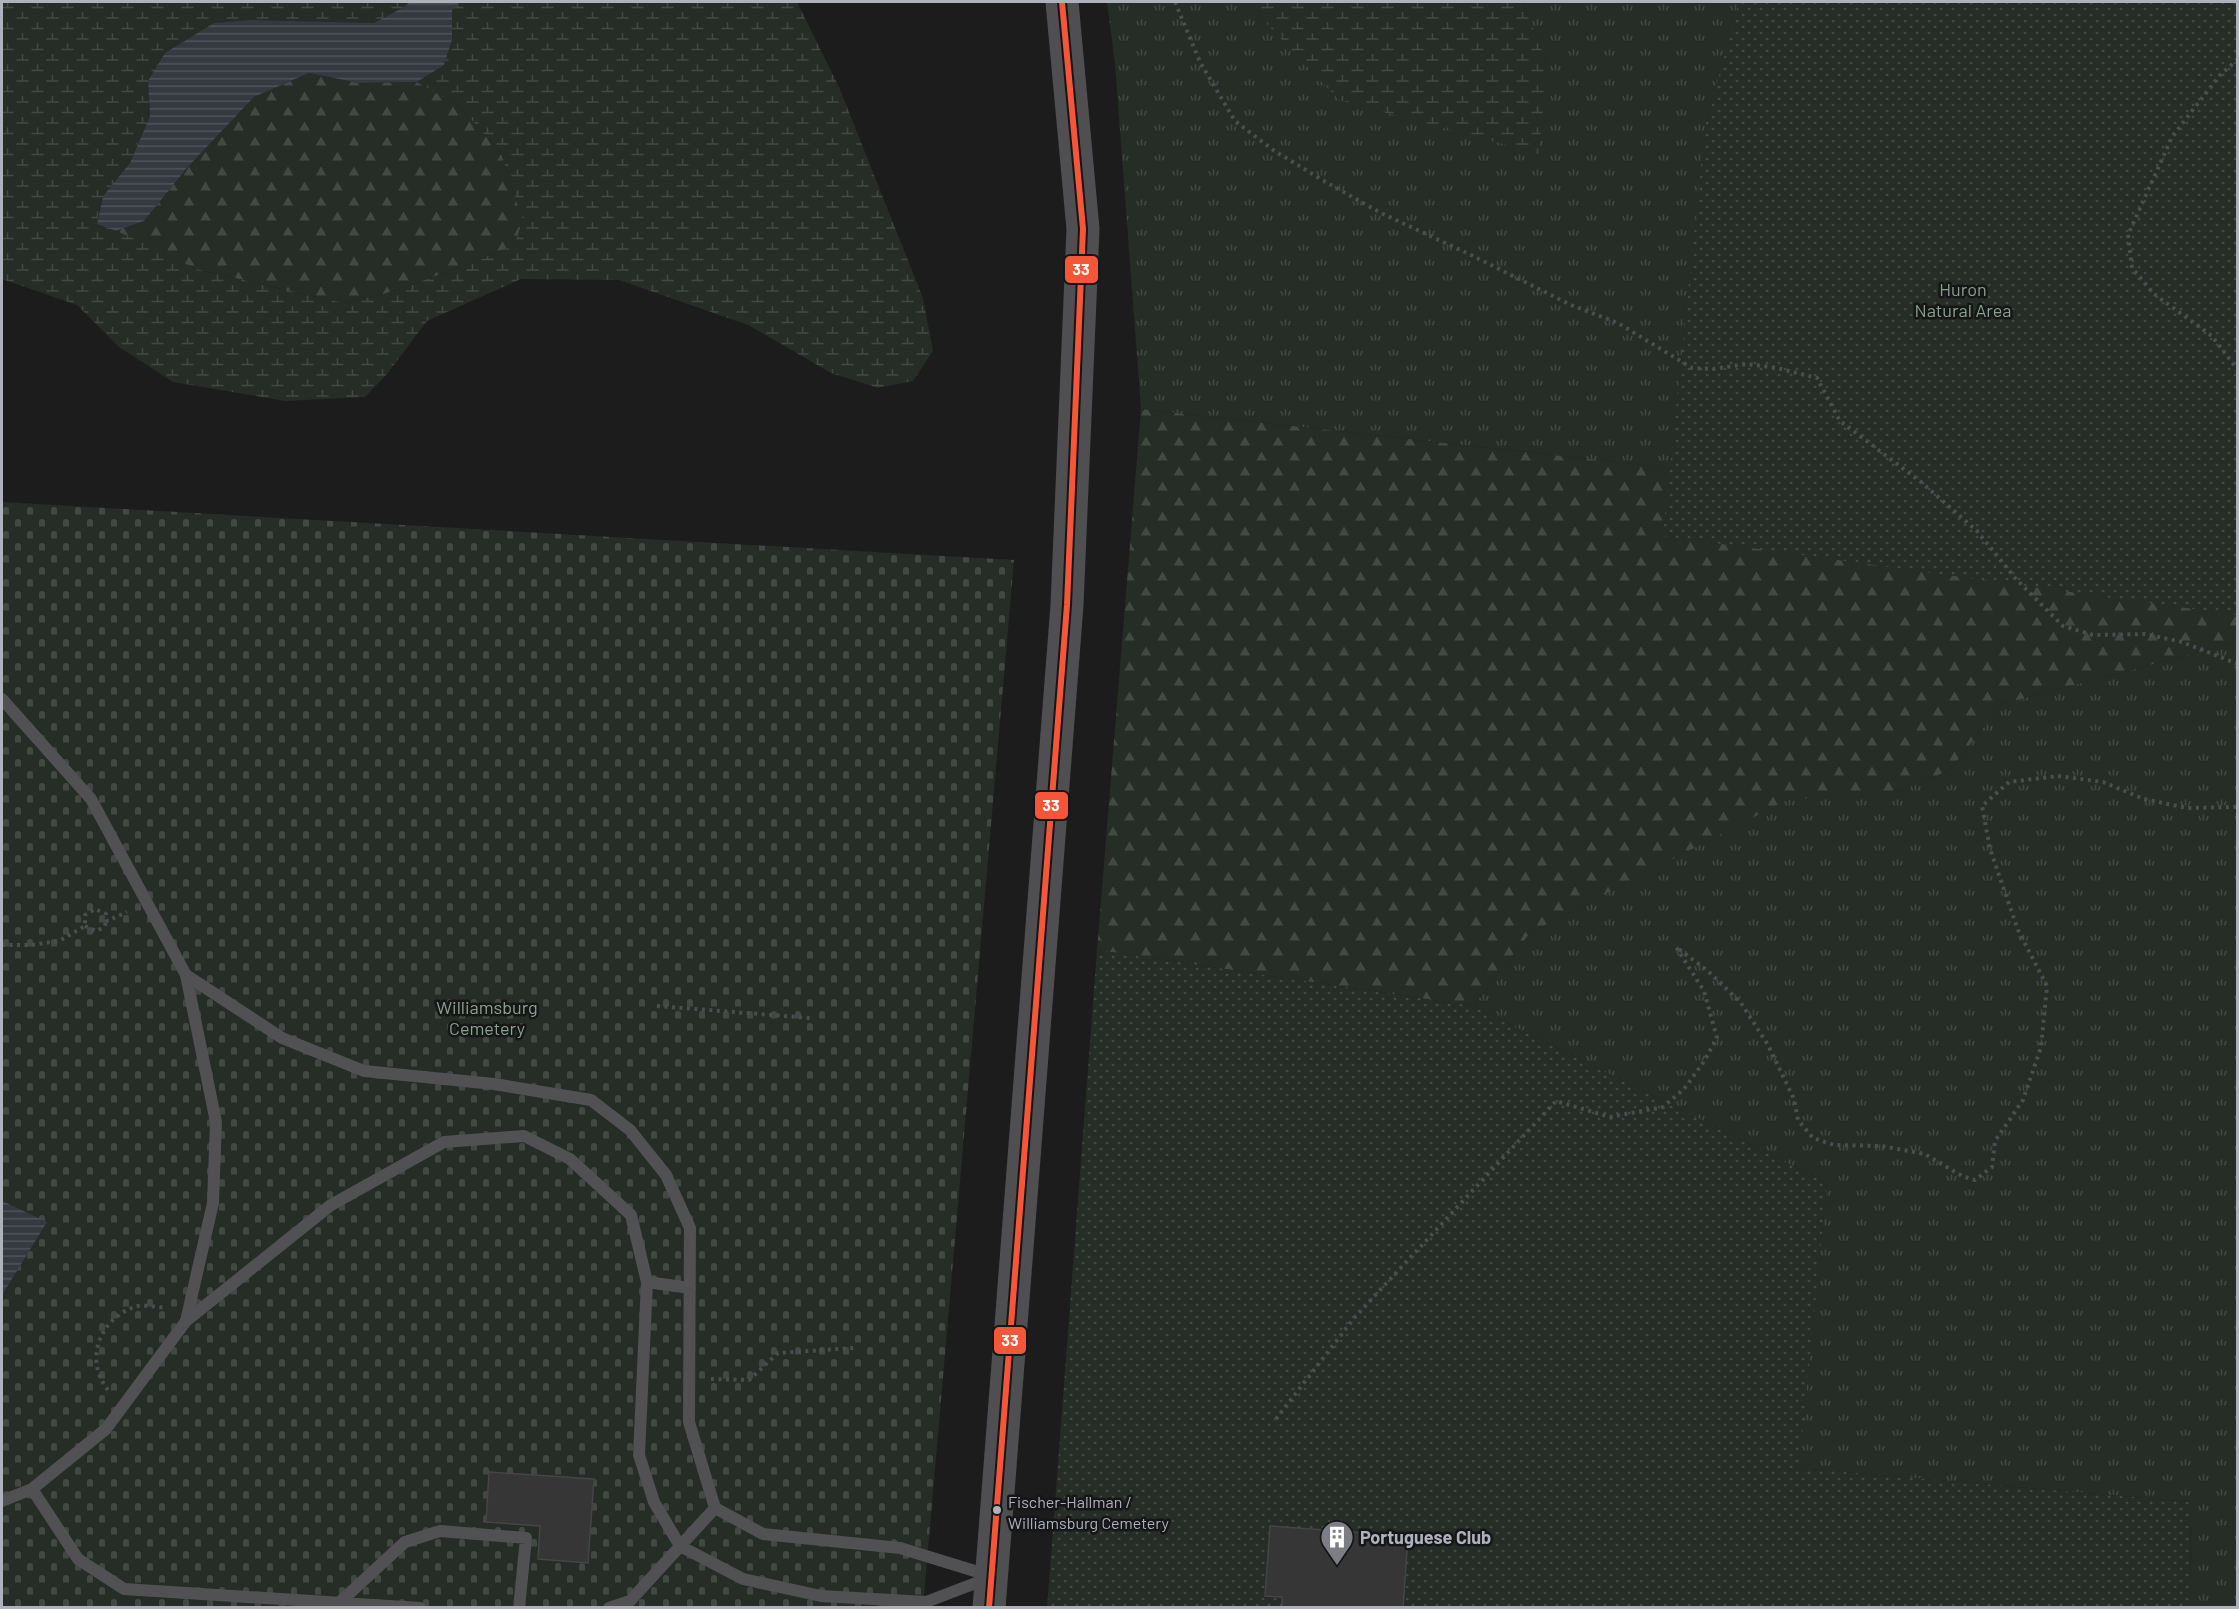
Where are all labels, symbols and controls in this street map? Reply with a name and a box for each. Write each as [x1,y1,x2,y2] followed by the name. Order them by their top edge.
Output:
[1064,255,1099,284] line badge: 33
[1072,259,1090,278] text: 33
[1914,278,2012,321] park label: Huron Natural Area
[1034,791,1069,820] line badge: 33
[1042,795,1060,814] text: 33
[436,996,538,1039] park label: Williamsburg Cemetery
[993,1326,1027,1355] line badge: 33
[1001,1330,1019,1349] text: 33
[1008,1492,1170,1532] place label: Fischer-Hallman / Williamsburg Cemetery
[991,1504,1003,1516] marker: Fischer-Hallman / Williamsburg Cemetery
[1319,1519,1355,1566] building icon: Portuguese Club
[1360,1526,1491,1548] place label: Portuguese Club

